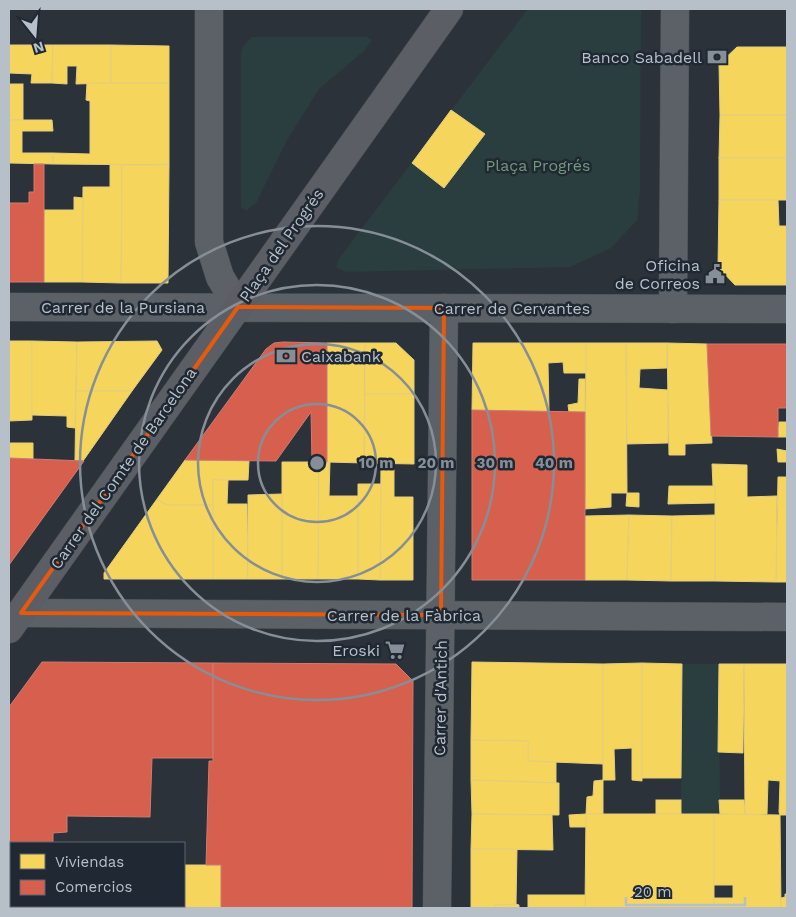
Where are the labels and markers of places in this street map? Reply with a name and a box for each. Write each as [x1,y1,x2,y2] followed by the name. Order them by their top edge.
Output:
[706,46,728,68] bank icon: Banco Sabadell
[581,48,702,67] place label: Banco Sabadell
[615,256,700,293] place label: Oficina de Correos
[704,263,726,285] public building icon: Oficina de Correos
[275,345,297,367] bank icon: Caixabank
[301,347,381,366] place label: Caixabank
[308,454,326,472] centre of rings
[384,639,406,661] supermarket icon: Eroski
[332,641,380,660] place label: Eroski

